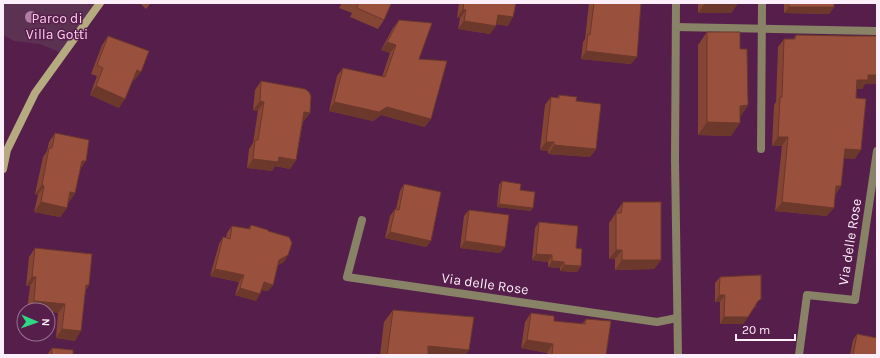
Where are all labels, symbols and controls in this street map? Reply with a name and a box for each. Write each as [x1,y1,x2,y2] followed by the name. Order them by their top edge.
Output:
[26,10,88,43] park label: Parco di Villa Gotti
[835,197,865,287] street label: Via delle Rose
[440,269,530,299] street label: Via delle Rose
[16,302,56,342] north arrow
[736,316,795,342] scale bar
[39,318,52,327] text: N
[742,323,770,337] text: 20 m

